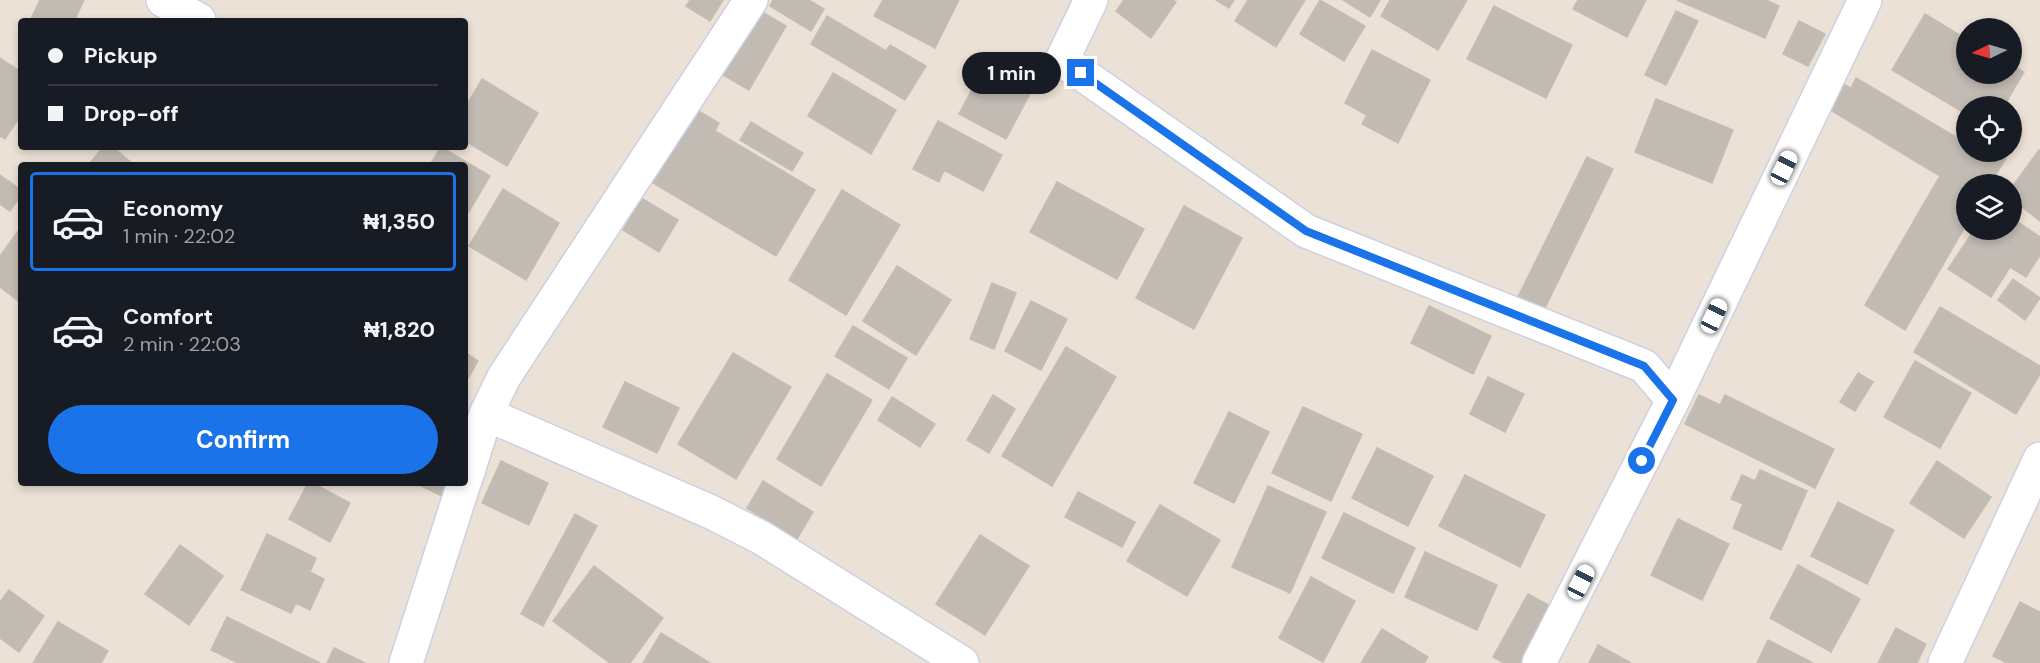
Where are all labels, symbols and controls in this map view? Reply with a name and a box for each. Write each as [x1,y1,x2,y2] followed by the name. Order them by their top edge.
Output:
[1956,18,2022,84] north arrow
[1956,18,2022,240] map controls
[84,41,158,70] text: Pickup
[961,52,1060,94] callout: 1 min
[1067,59,1094,86] route end
[987,60,1036,86] text: 1 min
[1956,96,2022,162] button: locate
[84,99,179,128] text: Drop-off
[1768,148,1800,188] car
[1956,174,2022,240] button: layers
[123,194,223,223] text: Economy
[51,195,105,249] icon: car
[363,207,435,236] text: ₦1,350
[123,223,235,249] text: 1 min · 22:02
[1698,296,1730,336] car
[123,302,213,331] text: Comfort
[51,303,105,357] icon: car
[364,315,435,344] text: ₦1,820
[123,331,241,357] text: 2 min · 22:03
[48,405,438,474] button: Confirm
[1628,447,1655,474] route start
[1565,562,1597,602] car

